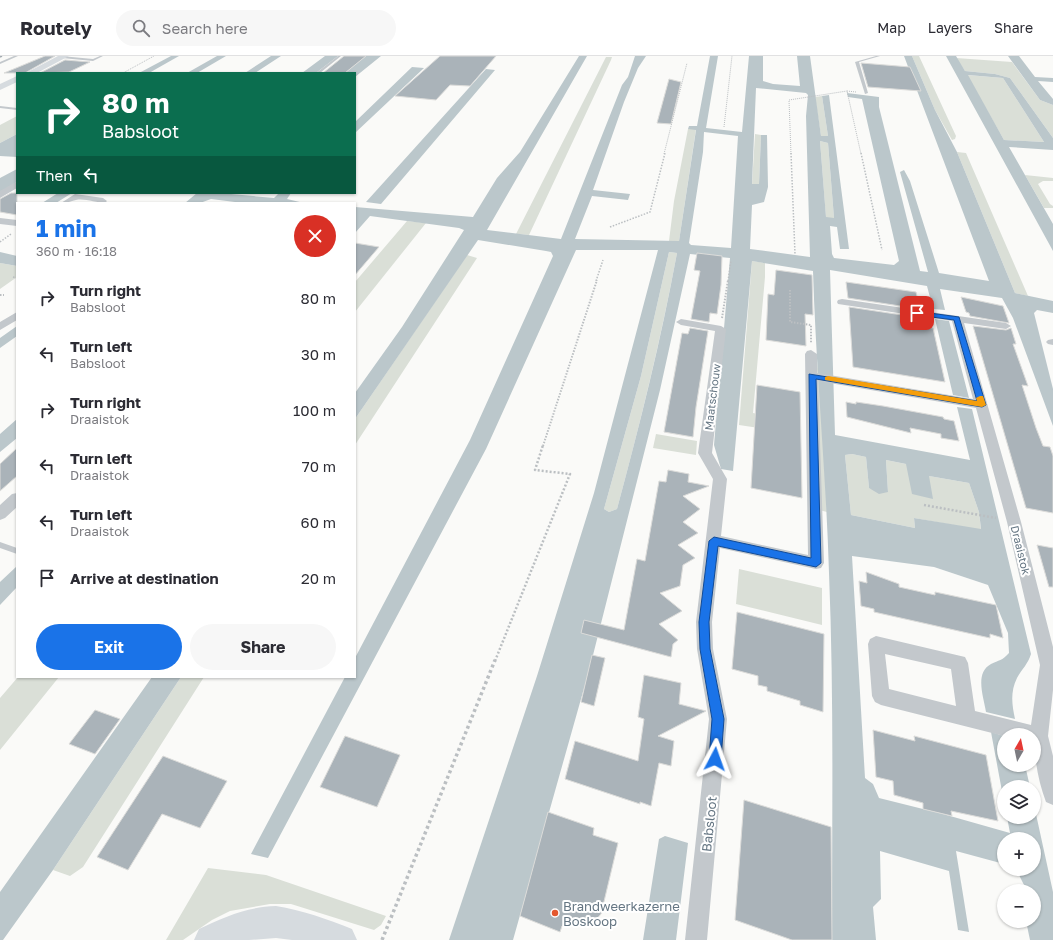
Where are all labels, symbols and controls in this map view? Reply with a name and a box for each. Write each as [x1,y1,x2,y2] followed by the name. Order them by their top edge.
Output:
[116,10,396,46] search box
[20,16,92,39] text: Routely
[130,17,152,39] icon: search
[162,19,248,37] text: Search here
[877,19,906,36] text: Map
[928,19,972,36] text: Layers
[994,19,1033,36] text: Share
[102,86,170,119] text: 80 m
[36,88,88,140] icon: right
[102,120,179,142] text: Babsloot
[80,164,102,186] icon: left
[36,166,72,184] text: Then
[36,213,96,242] text: 1 min
[294,215,336,257] button: close
[36,243,117,259] text: 360 m · 16:18
[70,281,141,299] text: Turn right
[36,287,58,309] icon: right
[301,289,336,307] text: 80 m
[900,296,934,330] pin
[70,299,126,315] text: Babsloot
[906,302,928,324] icon: arrive
[70,337,132,355] text: Turn left
[36,343,58,365] icon: left
[301,345,336,363] text: 30 m
[70,355,126,371] text: Babsloot
[701,363,723,431] street label: Maatschouw
[70,393,141,411] text: Turn right
[36,399,58,421] icon: right
[293,401,336,419] text: 100 m
[70,411,129,427] text: Draaistok
[70,449,132,467] text: Turn left
[36,455,58,477] icon: left
[302,457,336,475] text: 70 m
[70,467,129,483] text: Draaistok
[70,505,132,523] text: Turn left
[36,511,58,533] icon: left
[301,513,336,531] text: 60 m
[70,523,129,539] text: Draaistok
[1009,524,1033,576] street label: Draaistok
[36,567,58,589] icon: arrive
[70,569,219,587] text: Arrive at destination
[301,569,336,587] text: 20 m
[36,624,182,670] button: Exit
[190,624,336,670] button: Share
[997,728,1041,772] north arrow
[997,728,1041,928] map controls
[694,738,736,780] position arrow
[997,780,1041,824] button: layers
[698,795,720,853] street label: Babsloot
[997,832,1041,876] button: +
[997,884,1041,928] button: −
[563,898,680,929] place label: Brandweerkazerne Boskoop
[550,908,560,918] marker: Brandweerkazerne Boskoop

